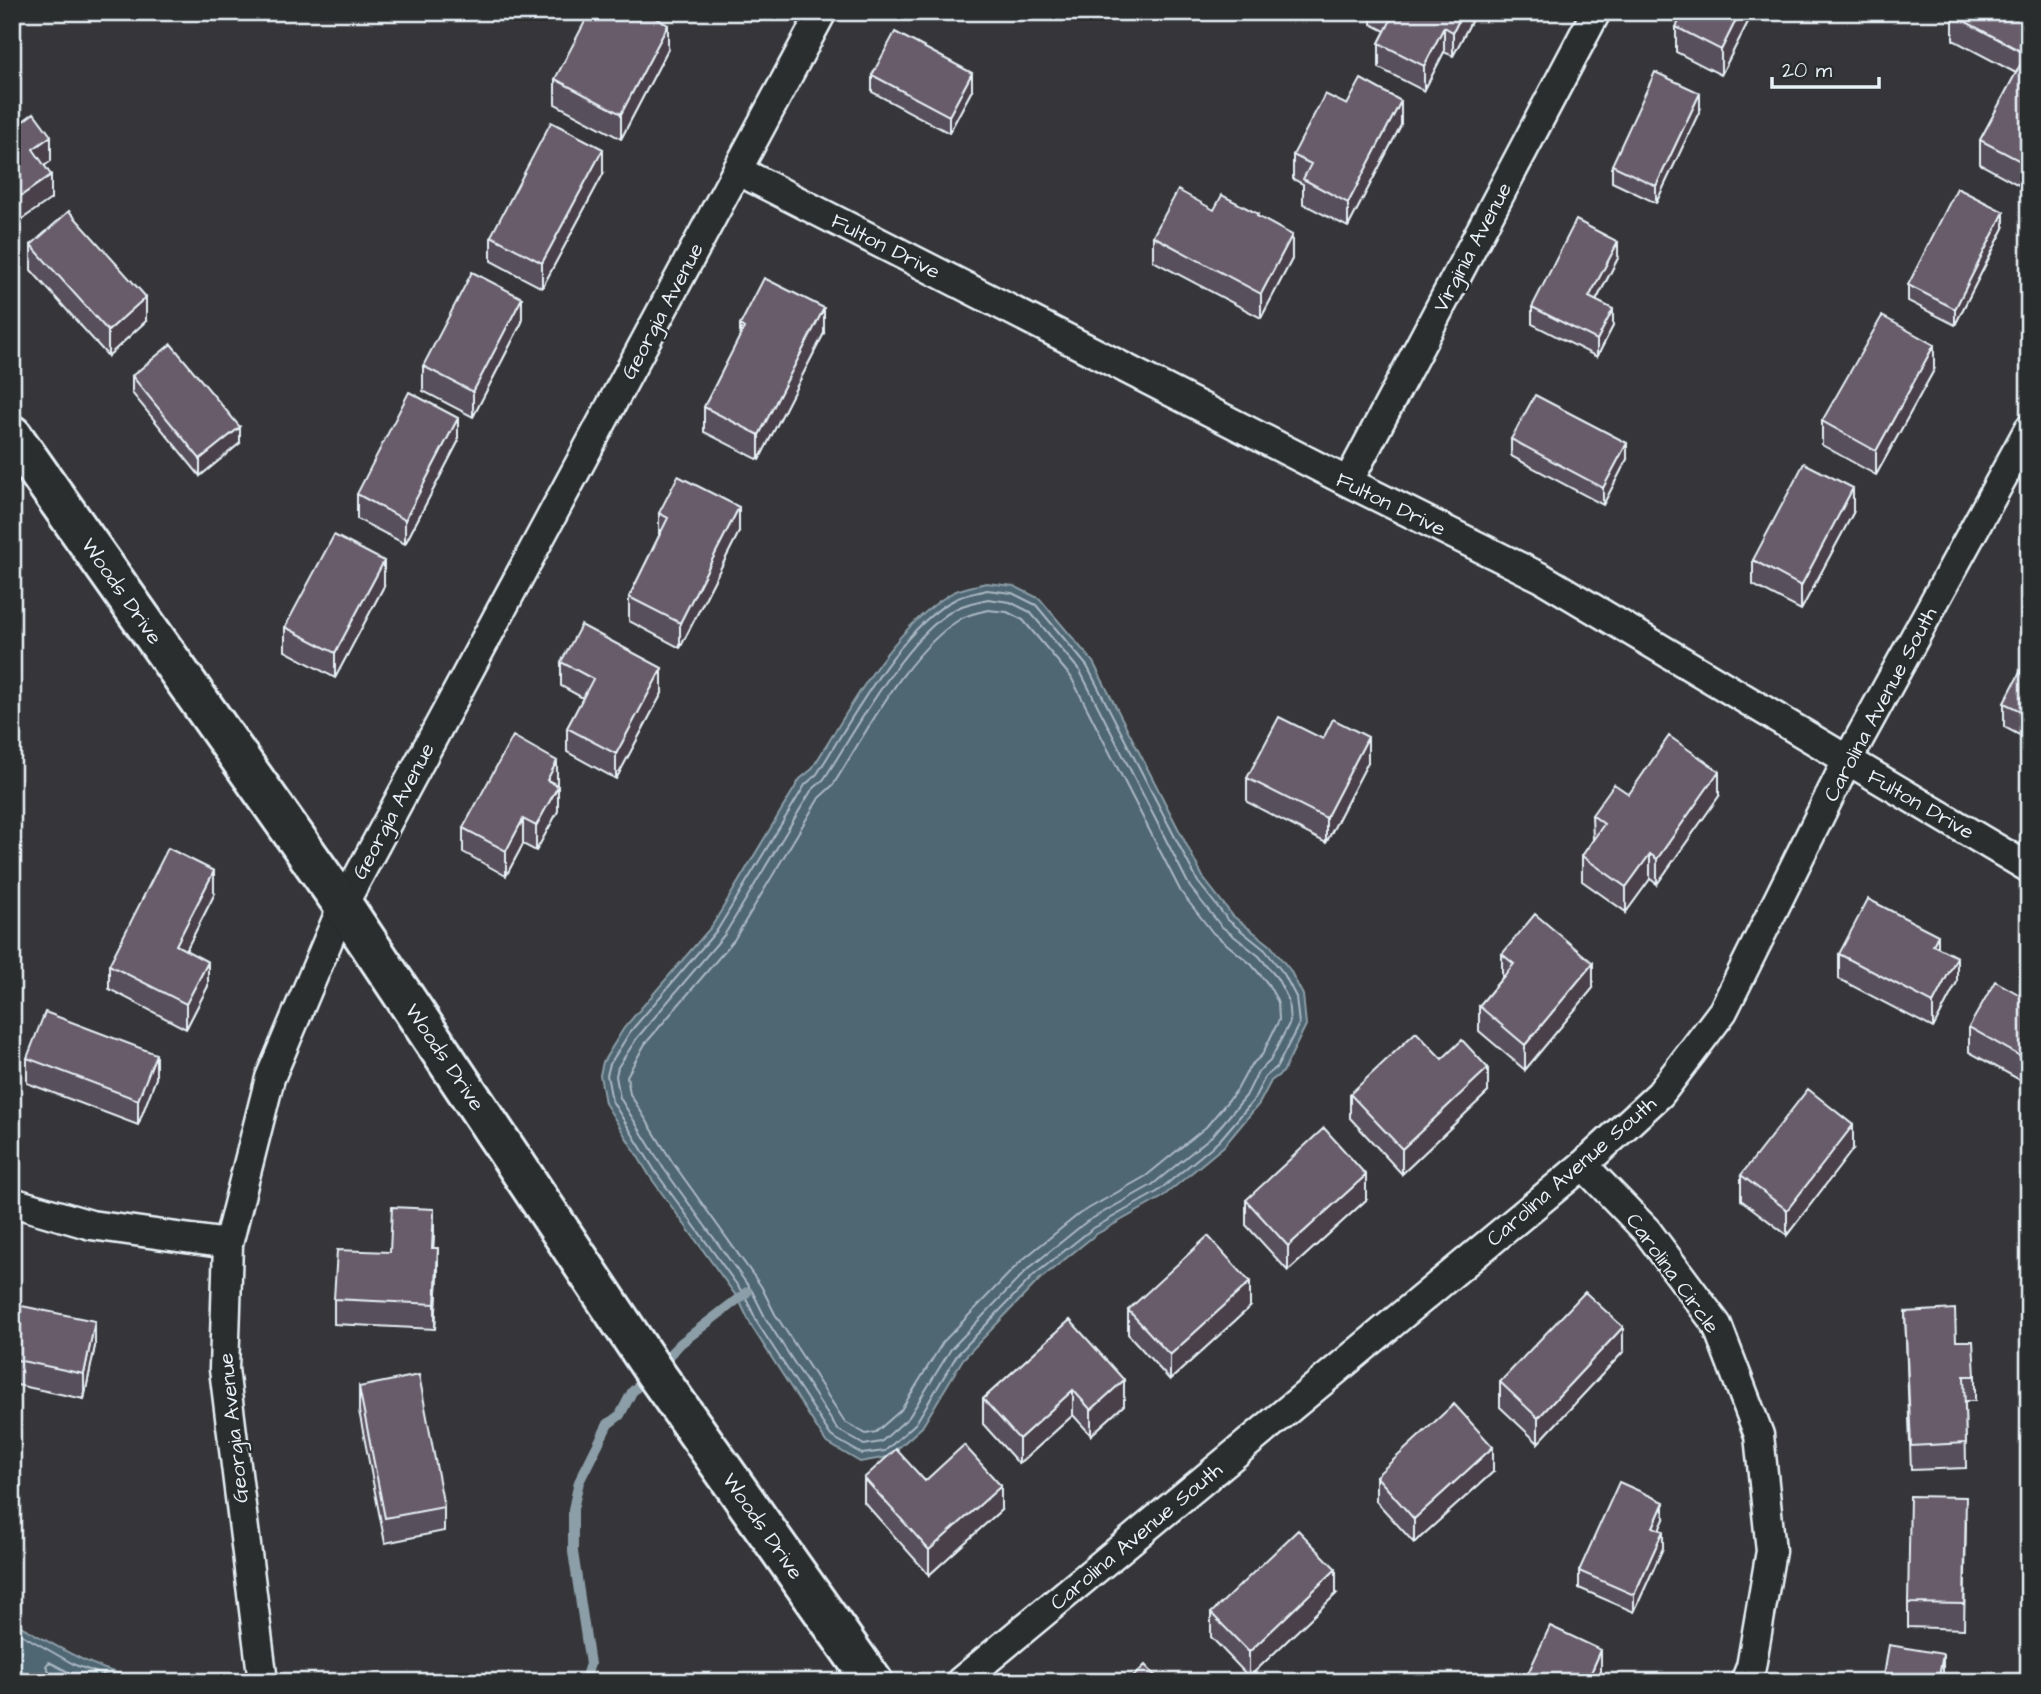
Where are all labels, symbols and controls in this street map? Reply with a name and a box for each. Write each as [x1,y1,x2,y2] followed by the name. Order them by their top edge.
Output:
[1772,46,1878,90] scale bar
[1782,56,1833,85] text: 20 m
[1426,177,1521,318] street label: Virginia Avenue
[826,207,945,286] street label: Fulton Drive
[614,238,712,385] street label: Georgia Avenue
[1331,465,1450,543] street label: Fulton Drive
[74,532,169,650] street label: Woods Drive
[1817,601,1944,807] street label: Carolina Avenue South
[345,738,443,885] street label: Georgia Avenue
[1862,762,1979,847] street label: Fulton Drive
[398,998,491,1117] street label: Woods Drive
[1480,1089,1663,1253] street label: Carolina Avenue South
[1619,1207,1726,1340] street label: Carolina Circle
[211,1351,258,1504] street label: Georgia Avenue
[1044,1455,1229,1617] street label: Carolina Avenue South
[715,1467,810,1585] street label: Woods Drive

